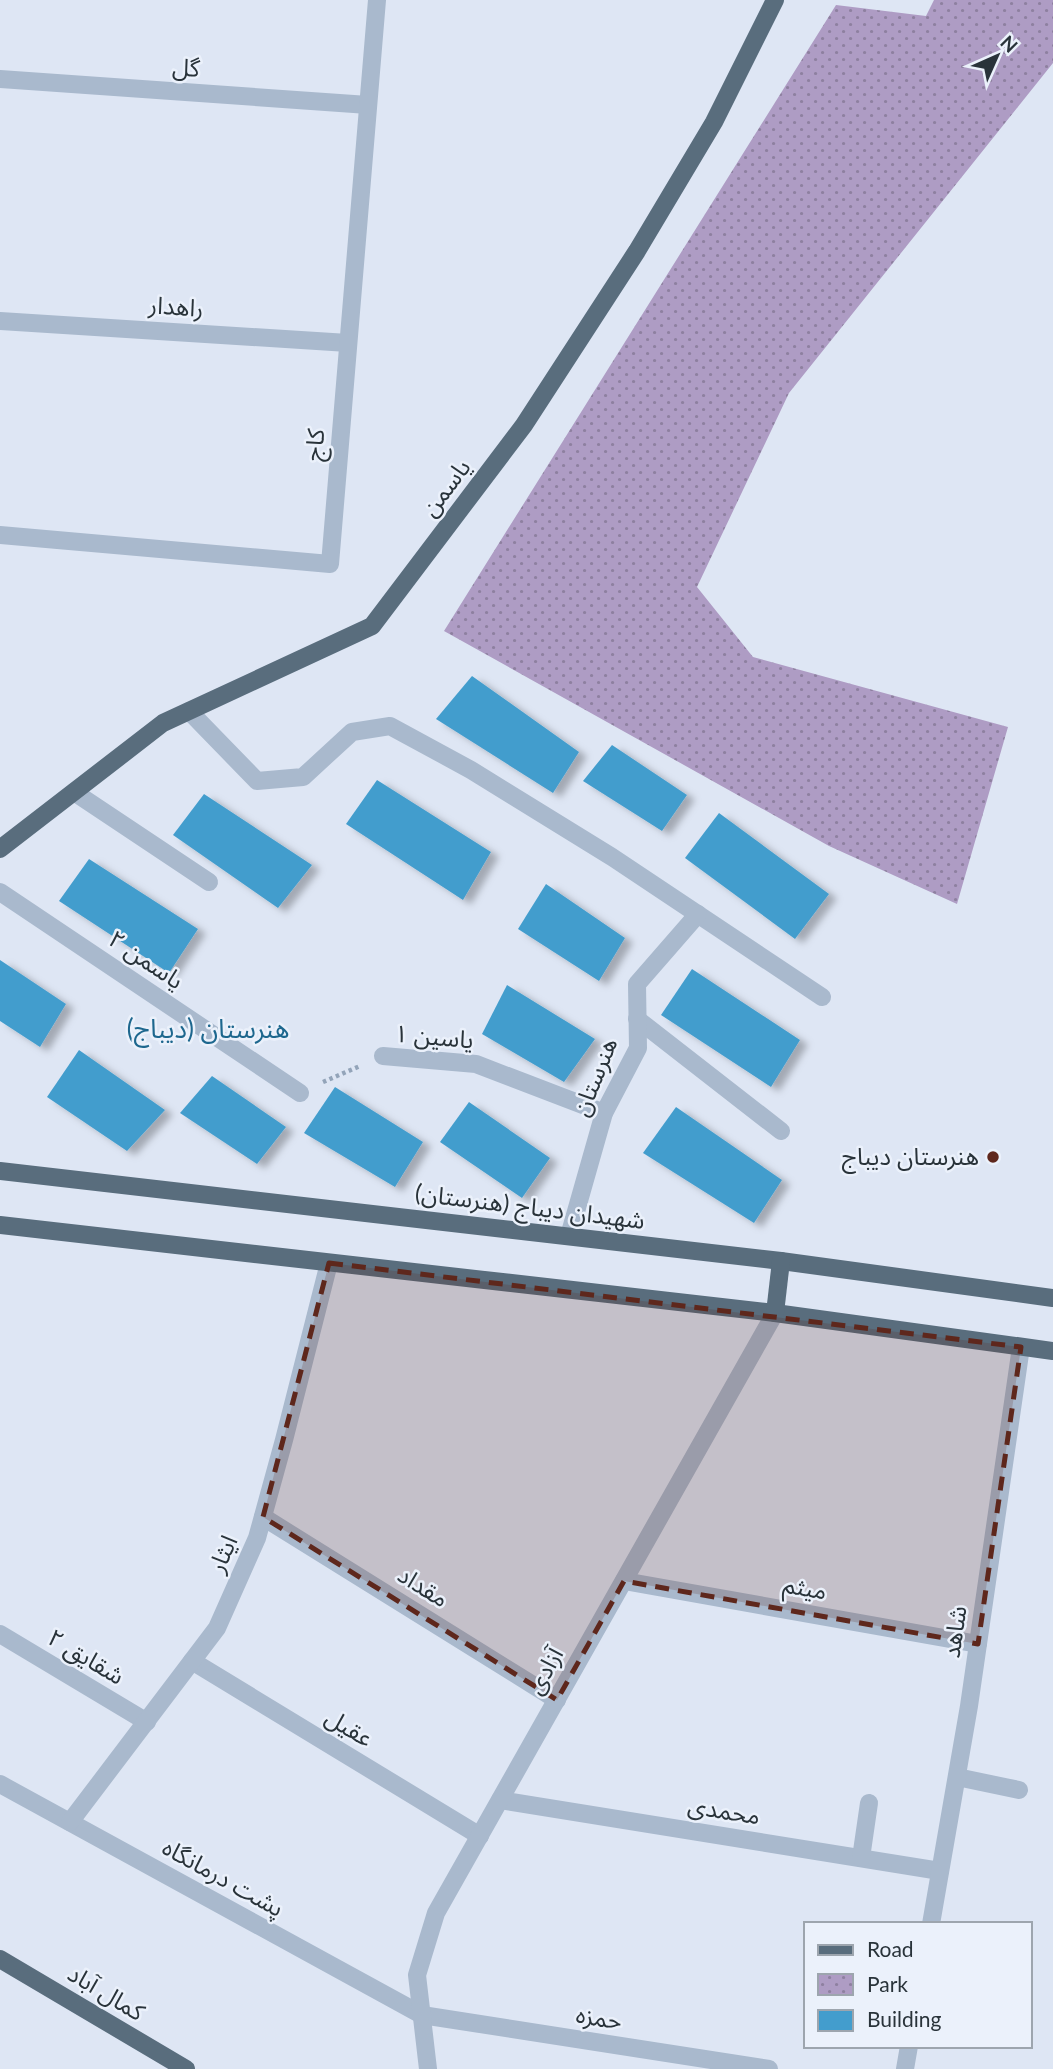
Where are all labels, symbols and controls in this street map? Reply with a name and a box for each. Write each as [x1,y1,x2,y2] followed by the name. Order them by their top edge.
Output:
[962,21,1032,91] north arrow
[996,30,1023,57] text: N
[171,51,202,82] street label: گل
[147,289,205,323] street label: راهدار
[298,426,333,463] street label: کاج
[414,453,476,522] street label: یاسمن
[104,923,190,994] street label: یاسمن ۲
[127,1012,289,1048] district label: (هنرستان (دیباج
[393,1018,475,1054] street label: یاسین ۱
[565,1033,623,1120] street label: هنرستان
[842,1141,979,1174] place label: هنرستان دیباج
[985,1149,1001,1165] marker: هنرستان دیباج
[413,1177,647,1238] street label: شهیدان دیباج (هنرستان)
[200,1530,243,1578] street label: ایثار
[393,1559,455,1612] street label: مقداد
[780,1568,829,1609] street label: میثم
[936,1604,972,1660] street label: شاهد
[42,1622,130,1692] street label: شقایق ۲
[519,1641,570,1699] street label: آزادی
[321,1701,379,1752] street label: عقیل
[686,1790,762,1831] street label: محمدی
[157,1831,289,1924] street label: پشت درمانگاه
[804,1922,1032,2048] legend
[867,1936,914,1961] text: Road
[63,1958,151,2027] street label: کمال آباد
[867,1971,908,1996] text: Park
[574,1999,624,2035] street label: حمزه
[867,2006,942,2031] text: Building

